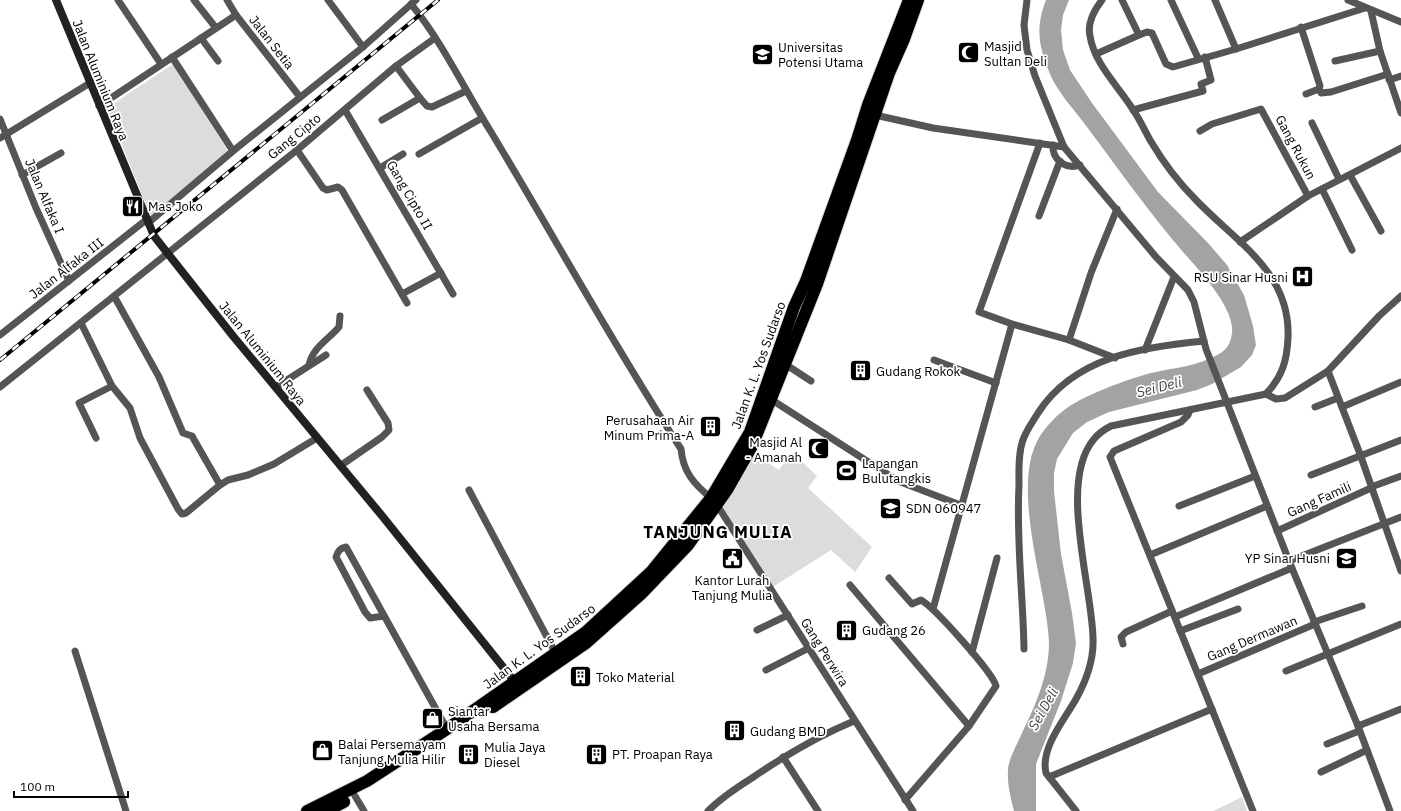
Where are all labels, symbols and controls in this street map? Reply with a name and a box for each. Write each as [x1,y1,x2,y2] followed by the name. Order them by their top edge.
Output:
[245,12,298,73] street label: Jalan Setia
[68,17,133,143] street label: Jalan Aluminium Raya
[984,38,1047,70] place label: Masjid Sultan Deli
[778,39,863,71] place label: Universitas Potensi Utama
[955,40,981,66] mosque icon: Masjid Sultan Deli
[749,41,775,67] school or university icon: Universitas Potensi Utama
[264,110,324,163] street label: Gang Cipto
[1272,112,1320,182] street label: Gang Rukun
[21,156,68,236] street label: Jalan Alfaka I
[383,158,436,233] street label: Gang Cipto II
[120,193,146,219] restaurant icon: Mas Joko
[148,198,203,215] place label: Mas Joko
[26,234,107,303] street label: Jalan Alfaka III
[1290,264,1316,290] hospital icon: RSU Sinar Husni
[1194,269,1288,286] place label: RSU Sinar Husni
[215,298,310,409] street label: Jalan Aluminium Raya
[727,299,789,431] street label: Jalan K. L. Yos Sudarso
[848,358,874,384] building icon: Gudang Rokok
[876,363,961,380] place label: Gudang Rokok
[1135,373,1184,401] water label: Sei Deli
[604,412,695,444] place label: Perusahaan Air Minum Prima-A
[697,414,723,440] building icon: Perusahaan Air Minum Prima-A
[745,434,802,466] place label: Masjid Al - Amanah
[805,436,831,462] mosque icon: Masjid Al - Amanah
[862,455,931,487] place label: Lapangan Bulutangkis
[834,457,860,483] sports icon: Lapangan Bulutangkis
[1285,478,1354,521] street label: Gang Famili
[877,495,903,521] school or university icon: SDN 060947
[906,500,981,517] place label: SDN 060947
[643,521,793,543] district label: TANJUNG MULIA
[719,545,745,571] public building icon: Kantor Lurah Tanjung Mulia
[1333,545,1359,571] school or university icon: YP Sinar Husni
[1245,550,1330,567] place label: YP Sinar Husni
[692,572,772,604] place label: Kantor Lurah Tanjung Mulia
[480,600,599,693] street label: Jalan K. L. Yos Sudarso
[1205,612,1300,665] street label: Gang Dermawan
[797,615,852,690] street label: Gang Perwira
[833,617,859,643] building icon: Gudang 26
[862,622,926,639] place label: Gudang 26
[568,664,594,690] building icon: Toko Material
[596,669,675,686] place label: Toko Material
[1024,684,1062,733] water label: Sei Deli
[448,703,540,735] place label: Siantar Usaha Bersama
[419,705,445,731] shop icon: Siantar Usaha Bersama
[721,718,747,744] building icon: Gudang BMD
[750,723,826,740] place label: Gudang BMD
[338,736,446,768] place label: Balai Persemayam Tanjung Mulia Hilir
[309,738,335,764] shop icon: Balai Persemayam Tanjung Mulia Hilir
[484,739,546,771] place label: Mulia Jaya Diesel
[455,741,481,767] building icon: Mulia Jaya Diesel
[583,741,609,767] building icon: PT. Proapan Raya
[612,746,713,763] place label: PT. Proapan Raya
[14,773,128,799] scale bar
[20,779,55,794] text: 100 m

